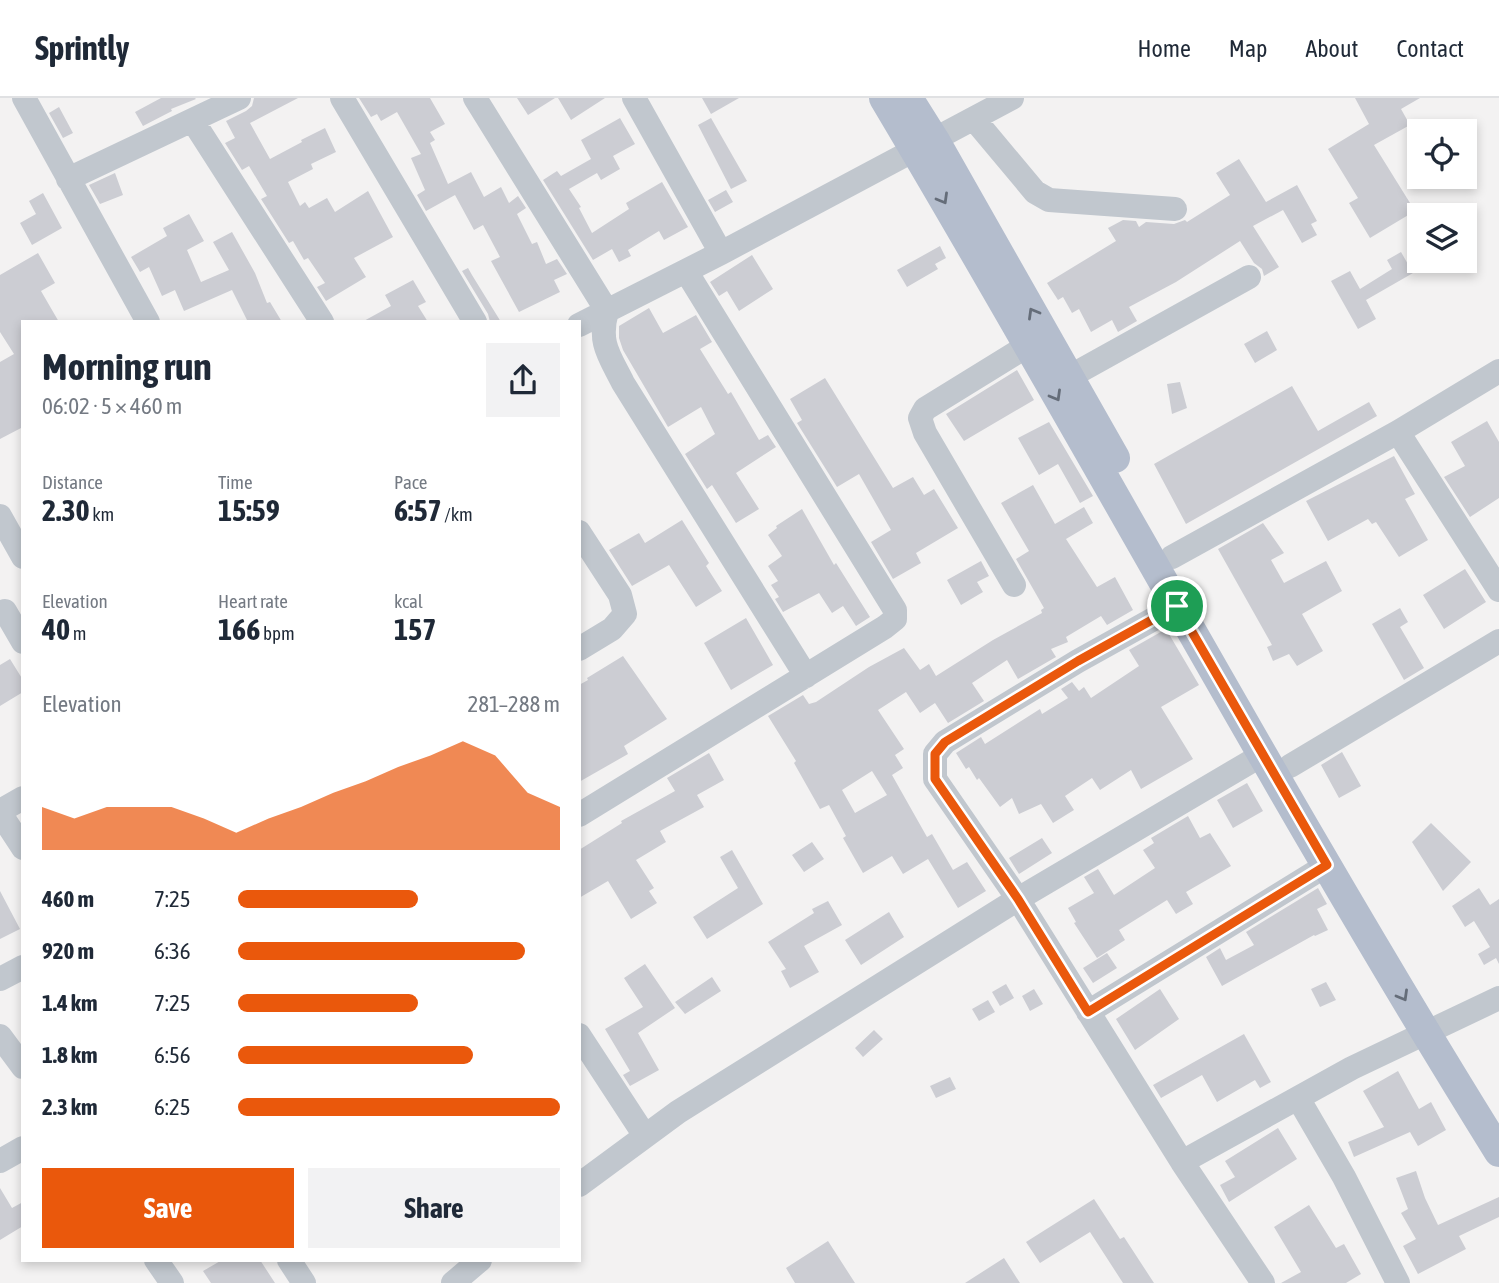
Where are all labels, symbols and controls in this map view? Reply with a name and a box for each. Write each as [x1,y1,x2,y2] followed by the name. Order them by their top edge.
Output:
[35,29,129,67] text: Sprintly
[1137,35,1191,62] text: Home
[1229,35,1267,62] text: Map
[1305,35,1358,62] text: About
[1396,35,1464,62] text: Contact
[1407,119,1477,273] map controls
[1407,119,1477,189] button: locate
[935,192,948,205] one-way arrow
[1407,203,1477,273] button: layers
[1028,308,1041,321] one-way arrow
[486,343,560,417] button: share
[42,345,212,388] text: Morning run
[1048,389,1061,402] one-way arrow
[42,393,182,419] text: 06:02 · 5 × 460 m
[42,471,103,493] text: Distance
[218,471,253,493] text: Time
[394,471,427,493] text: Pace
[42,493,90,527] text: 2.30
[218,493,280,527] text: 15:59
[394,493,442,527] text: 6:57
[90,503,114,525] text: km
[442,503,473,525] text: /km
[1147,576,1207,636] pin
[1158,587,1196,625] icon: arrive
[42,590,108,612] text: Elevation
[218,590,288,612] text: Heart rate
[394,590,423,612] text: kcal
[42,612,70,646] text: 40
[218,612,260,646] text: 166
[394,612,436,646] text: 157
[70,622,87,644] text: m
[260,622,295,644] text: bpm
[42,691,122,717] text: Elevation
[467,691,560,717] text: 281–288 m
[42,886,94,912] text: 460 m
[154,886,191,912] text: 7:25
[42,938,94,964] text: 920 m
[154,938,191,964] text: 6:36
[1395,989,1408,1002] one-way arrow
[42,990,98,1016] text: 1.4 km
[154,990,191,1016] text: 7:25
[42,1042,98,1068] text: 1.8 km
[154,1042,191,1068] text: 6:56
[42,1094,98,1120] text: 2.3 km
[154,1094,191,1120] text: 6:25
[42,1168,294,1248] button: Save
[308,1168,560,1248] button: Share

